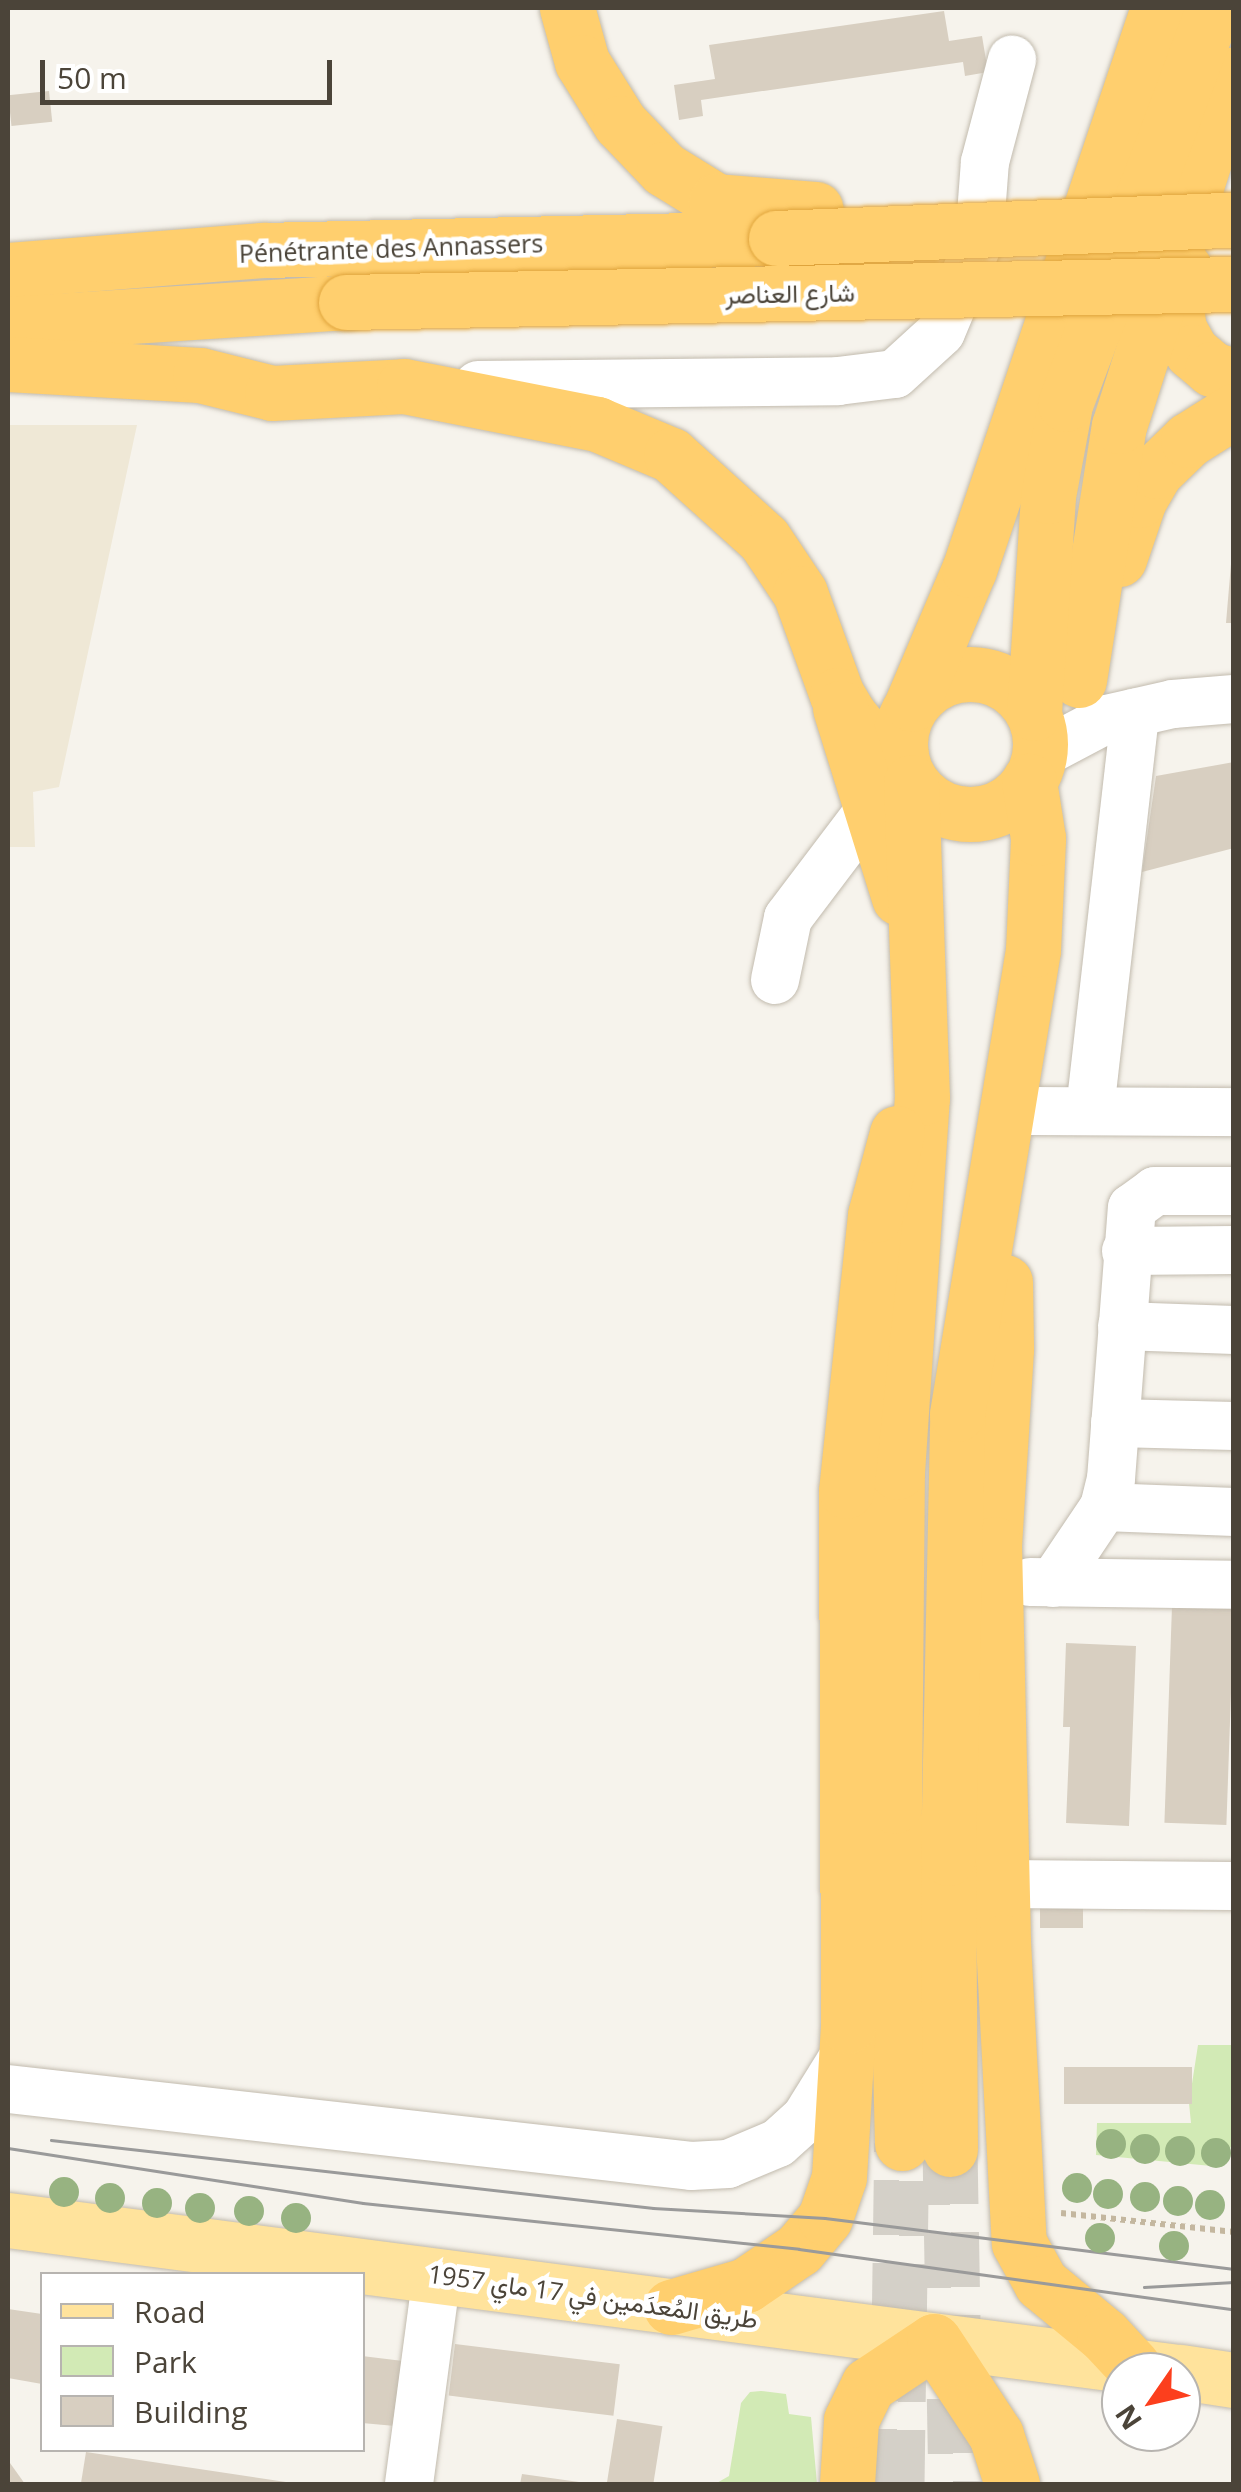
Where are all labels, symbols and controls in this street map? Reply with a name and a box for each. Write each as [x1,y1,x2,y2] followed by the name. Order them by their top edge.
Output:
[45,40,338,102] scale bar
[57,57,127,98] text: 50 m
[238,228,544,268] street label: Pénétrante des Annassers
[725,277,855,309] street label: شارع العناصر
[426,2258,760,2334] street label: طريق المُعدَمين في 17 ماي 1957
[40,2272,365,2452] legend
[134,2291,206,2332] text: Road
[134,2341,197,2382] text: Park
[1101,2352,1201,2452] north arrow
[134,2391,248,2432] text: Building
[1106,2398,1150,2438] text: N

